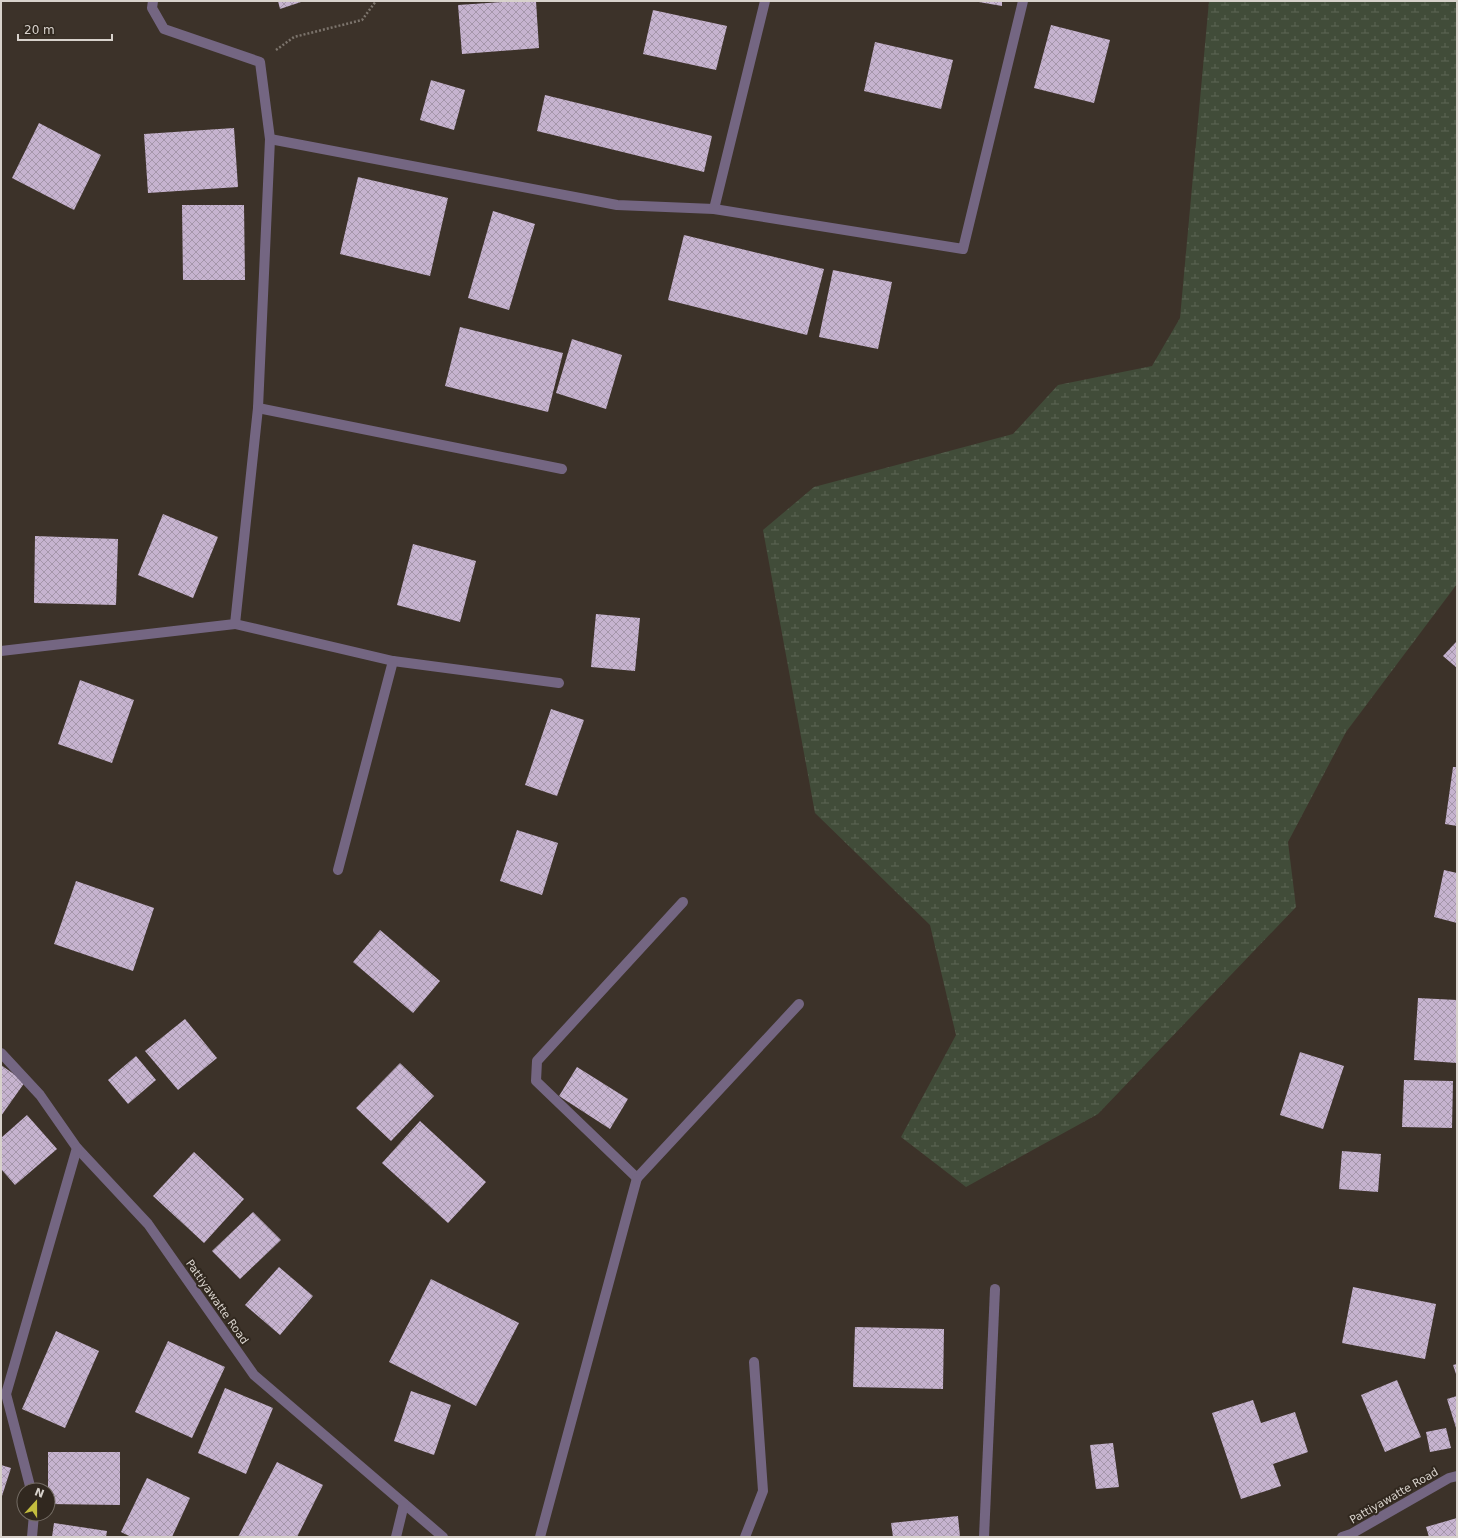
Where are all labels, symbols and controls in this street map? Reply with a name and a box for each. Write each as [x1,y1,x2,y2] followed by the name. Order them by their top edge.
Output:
[18,16,112,42] scale bar
[24,23,55,37] text: 20 m
[183,1257,251,1347] street label: Pattiyawatte Road
[1347,1465,1441,1527] street label: Pattiyawatte Road
[16,1482,56,1522] north arrow
[33,1485,46,1501] text: N

